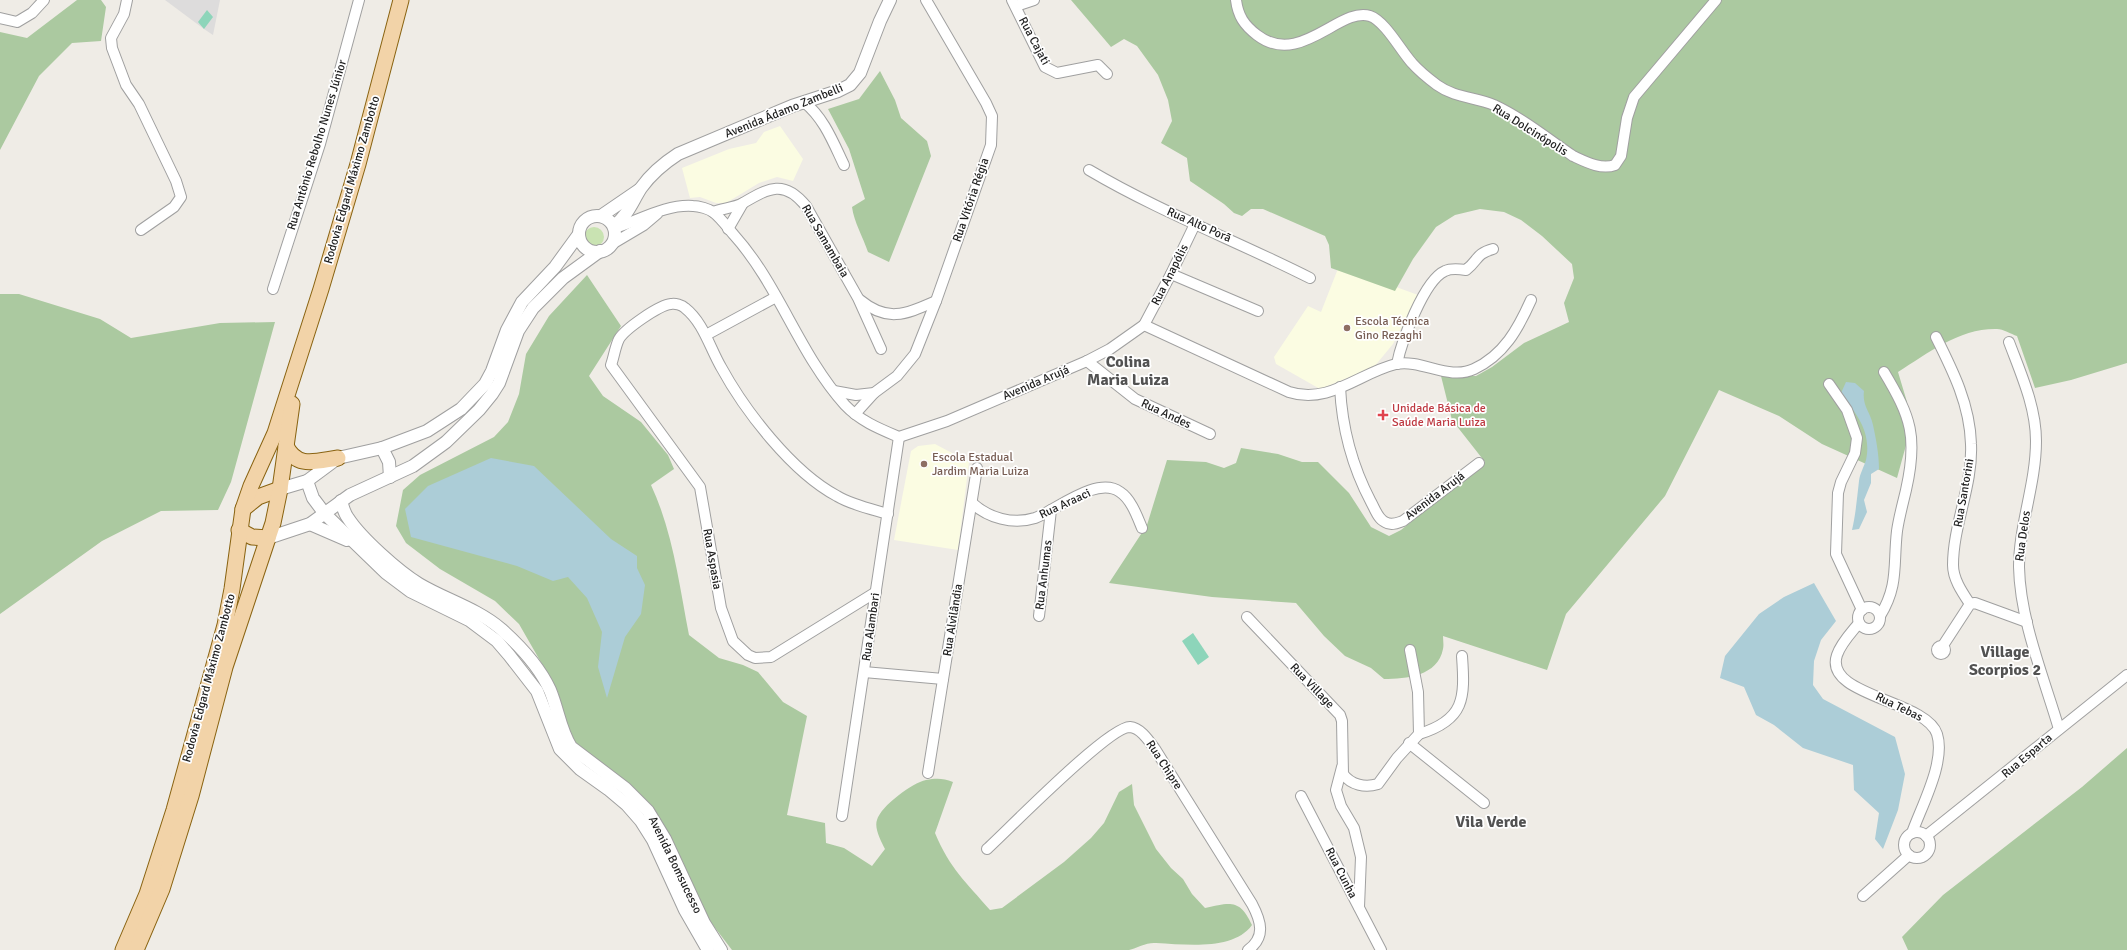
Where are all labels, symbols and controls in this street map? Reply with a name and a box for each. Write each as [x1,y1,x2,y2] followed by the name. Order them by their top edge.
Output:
[1015,14,1053,68] street label: Rua Cajati
[284,57,350,232] street label: Rua Antônio Rebolho Nunes Júnior
[723,80,845,142] street label: Avenida Ádamo Zambelli
[321,94,383,266] street label: Rodovia Edgard Máximo Zambotto
[1490,101,1570,159] street label: Rua Dolcinópolis
[950,156,992,244] street label: Rua Vitória Régia
[798,202,852,280] street label: Rua Samambaia
[1164,204,1234,246] street label: Rua Alto Porã
[1148,242,1192,308] street label: Rua Anapólis
[1355,314,1429,343] place label: Escola Técnica Gino Rezaghi
[1342,323,1352,333] marker: Escola Técnica Gino Rezaghi
[1087,352,1169,390] district label: Colina Maria Luiza
[1000,362,1072,404] street label: Avenida Arujá
[1138,396,1194,432] street label: Rua Andes
[1392,401,1486,430] place label: Unidade Básica de Saúde Maria Luiza
[1377,409,1389,421] marker: Unidade Básica de Saúde Maria Luiza
[932,450,1029,479] place label: Escola Estadual Jardim Maria Luiza
[1951,457,1977,529] street label: Rua Santorini
[919,459,929,469] marker: Escola Estadual Jardim Maria Luiza
[1402,469,1468,523] street label: Avenida Arujá
[1037,486,1093,522] street label: Rua Araaci
[2012,510,2034,562] street label: Rua Delos
[699,527,725,591] street label: Rua Aspasia
[1032,539,1056,611] street label: Rua Anhumas
[940,583,966,657] street label: Rua Alvilândia
[179,592,239,764] street label: Rodovia Edgard Máximo Zambotto
[859,592,883,662] street label: Rua Alambari
[1969,642,2041,680] district label: Village Scorpios 2
[1287,660,1337,712] street label: Rua Village
[1873,689,1925,725] street label: Rua Tebas
[1999,730,2055,782] street label: Rua Esparta
[1143,738,1185,792] street label: Rua Chipre
[1456,812,1526,832] district label: Vila Verde
[645,814,705,916] street label: Avenida Bomsucesso
[1322,845,1360,901] street label: Rua Cunha

